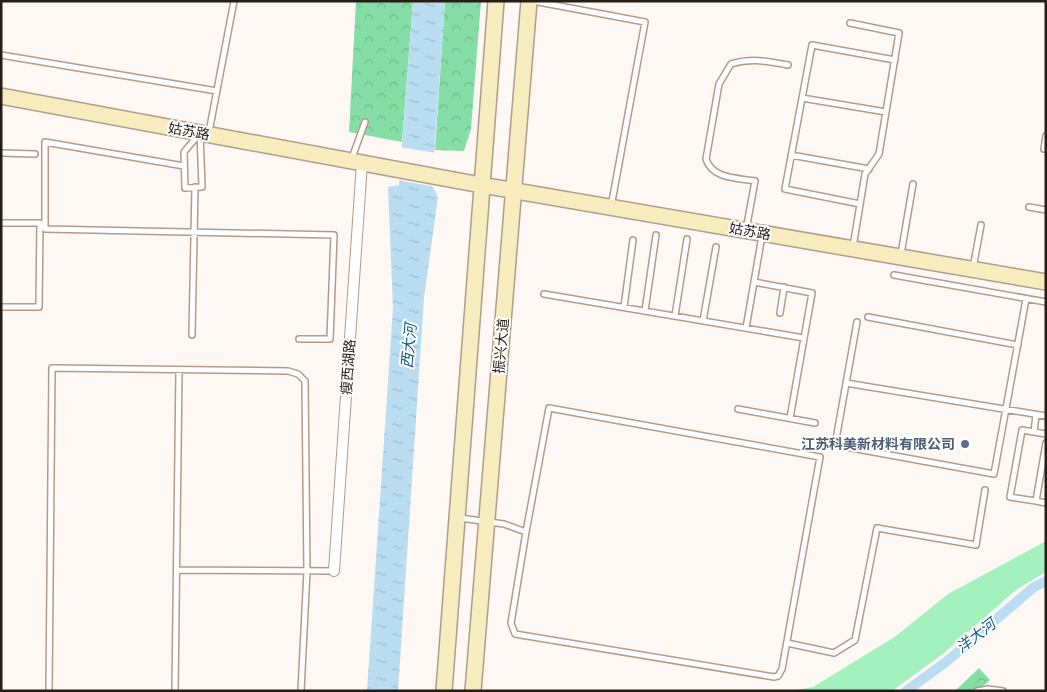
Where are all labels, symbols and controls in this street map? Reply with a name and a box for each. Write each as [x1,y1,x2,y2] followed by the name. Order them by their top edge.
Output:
[167,119,211,144] street label: 姑苏路
[728,219,772,244] street label: 姑苏路
[491,317,512,375] street label: 振兴大道
[398,320,420,369] water label: 西大河
[338,339,359,396] street label: 瘦西湖路
[801,436,955,453] place label: 江苏科美新材料有限公司
[959,438,971,450] marker: 江苏科美新材料有限公司
[953,613,1002,657] water label: 洋大河

